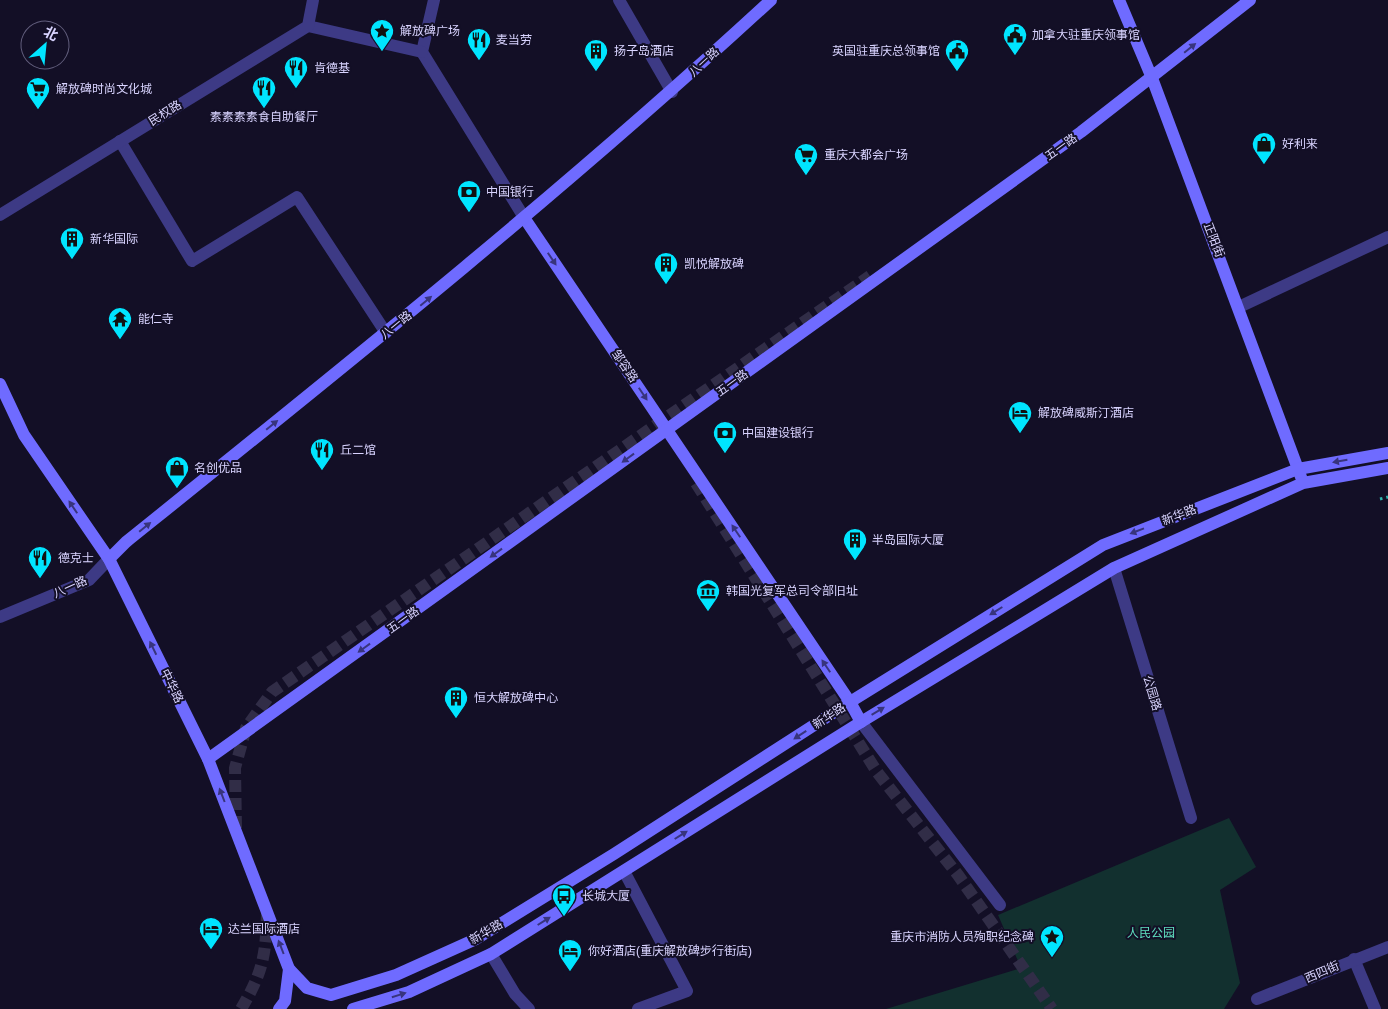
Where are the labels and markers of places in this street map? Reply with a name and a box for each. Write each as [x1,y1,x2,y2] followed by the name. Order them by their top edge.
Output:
[369,18,395,52] place icon: 解放碑广场
[1002,22,1028,56] public building icon: 加拿大驻重庆领事馆
[400,24,460,38] place label: 解放碑广场
[466,27,492,61] restaurant icon: 麦当劳
[1032,28,1140,42] place label: 加拿大驻重庆领事馆
[496,33,532,47] place label: 麦当劳
[583,38,609,72] building icon: 扬子岛酒店
[944,38,970,72] public building icon: 英国驻重庆总领事馆
[614,44,674,58] place label: 扬子岛酒店
[832,44,940,58] place label: 英国驻重庆总领事馆
[283,55,309,89] restaurant icon: 肯德基
[314,61,350,75] place label: 肯德基
[251,75,277,109] restaurant icon: 素素素素食自助餐厅
[25,76,51,110] supermarket icon: 解放碑时尚文化城
[56,82,152,96] place label: 解放碑时尚文化城
[210,110,318,124] place label: 素素素素食自助餐厅
[1251,131,1277,165] shop icon: 好利来
[1282,137,1318,151] place label: 好利来
[793,142,819,176] supermarket icon: 重庆大都会广场
[824,148,908,162] place label: 重庆大都会广场
[456,179,482,213] bank icon: 中国银行
[486,185,534,199] place label: 中国银行
[59,226,85,260] building icon: 新华国际
[90,232,138,246] place label: 新华国际
[653,251,679,285] building icon: 凯悦解放碑
[684,257,744,271] place label: 凯悦解放碑
[107,306,133,340] temple icon: 能仁寺
[138,312,174,326] place label: 能仁寺
[1007,400,1033,434] hotel icon: 解放碑威斯汀酒店
[1038,406,1134,420] place label: 解放碑威斯汀酒店
[712,420,738,454] bank icon: 中国建设银行
[742,426,814,440] place label: 中国建设银行
[309,437,335,471] restaurant icon: 丘二馆
[340,443,376,457] place label: 丘二馆
[164,455,190,489] shop icon: 名创优品
[194,461,242,475] place label: 名创优品
[842,527,868,561] building icon: 半岛国际大厦
[872,533,944,547] place label: 半岛国际大厦
[27,545,53,579] restaurant icon: 德克士
[58,551,94,565] place label: 德克士
[695,578,721,612] museum icon: 韩国光复军总司令部旧址
[726,584,858,598] place label: 韩国光复军总司令部旧址
[443,685,469,719] building icon: 恒大解放碑中心
[474,691,558,705] place label: 恒大解放碑中心
[551,883,577,917] bus stop icon: 长城大厦
[582,889,630,903] place label: 长城大厦
[198,916,224,950] hotel icon: 达兰国际酒店
[228,922,300,936] place label: 达兰国际酒店
[1039,924,1065,958] place icon: 重庆市消防人员殉职纪念碑
[890,930,1034,944] place label: 重庆市消防人员殉职纪念碑
[557,938,583,972] hotel icon: 你好酒店(重庆解放碑步行街店)
[588,944,752,958] place label: 你好酒店(重庆解放碑步行街店)

